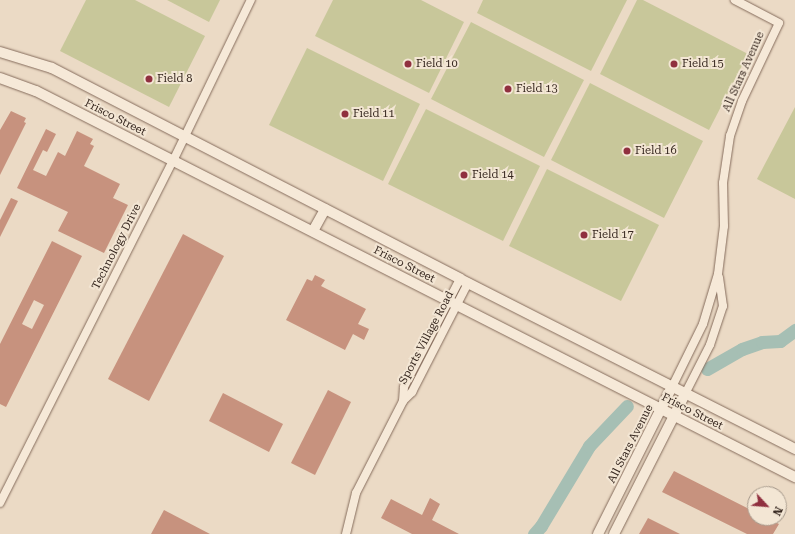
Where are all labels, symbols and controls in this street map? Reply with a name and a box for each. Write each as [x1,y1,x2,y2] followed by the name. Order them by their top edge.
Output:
[720,30,768,114] street label: All Stars Avenue
[416,57,458,71] place label: Field 10
[682,57,724,71] place label: Field 15
[403,59,413,69] marker: Field 10
[669,59,679,69] marker: Field 15
[157,72,192,86] place label: Field 8
[144,74,154,84] marker: Field 8
[516,82,558,96] place label: Field 13
[503,84,513,94] marker: Field 13
[82,97,148,139] street label: Frisco Street
[353,107,395,121] place label: Field 11
[340,109,350,119] marker: Field 11
[635,144,677,158] place label: Field 16
[622,146,632,156] marker: Field 16
[472,168,514,182] place label: Field 14
[459,170,469,180] marker: Field 14
[90,202,144,292] street label: Technology Drive
[592,228,634,242] place label: Field 17
[579,230,589,240] marker: Field 17
[371,244,437,286] street label: Frisco Street
[397,289,457,387] street label: Sports Village Road
[659,391,725,433] street label: Frisco Street
[606,403,656,485] street label: All Stars Avenue
[747,486,787,526] north arrow
[770,504,785,518] text: N

